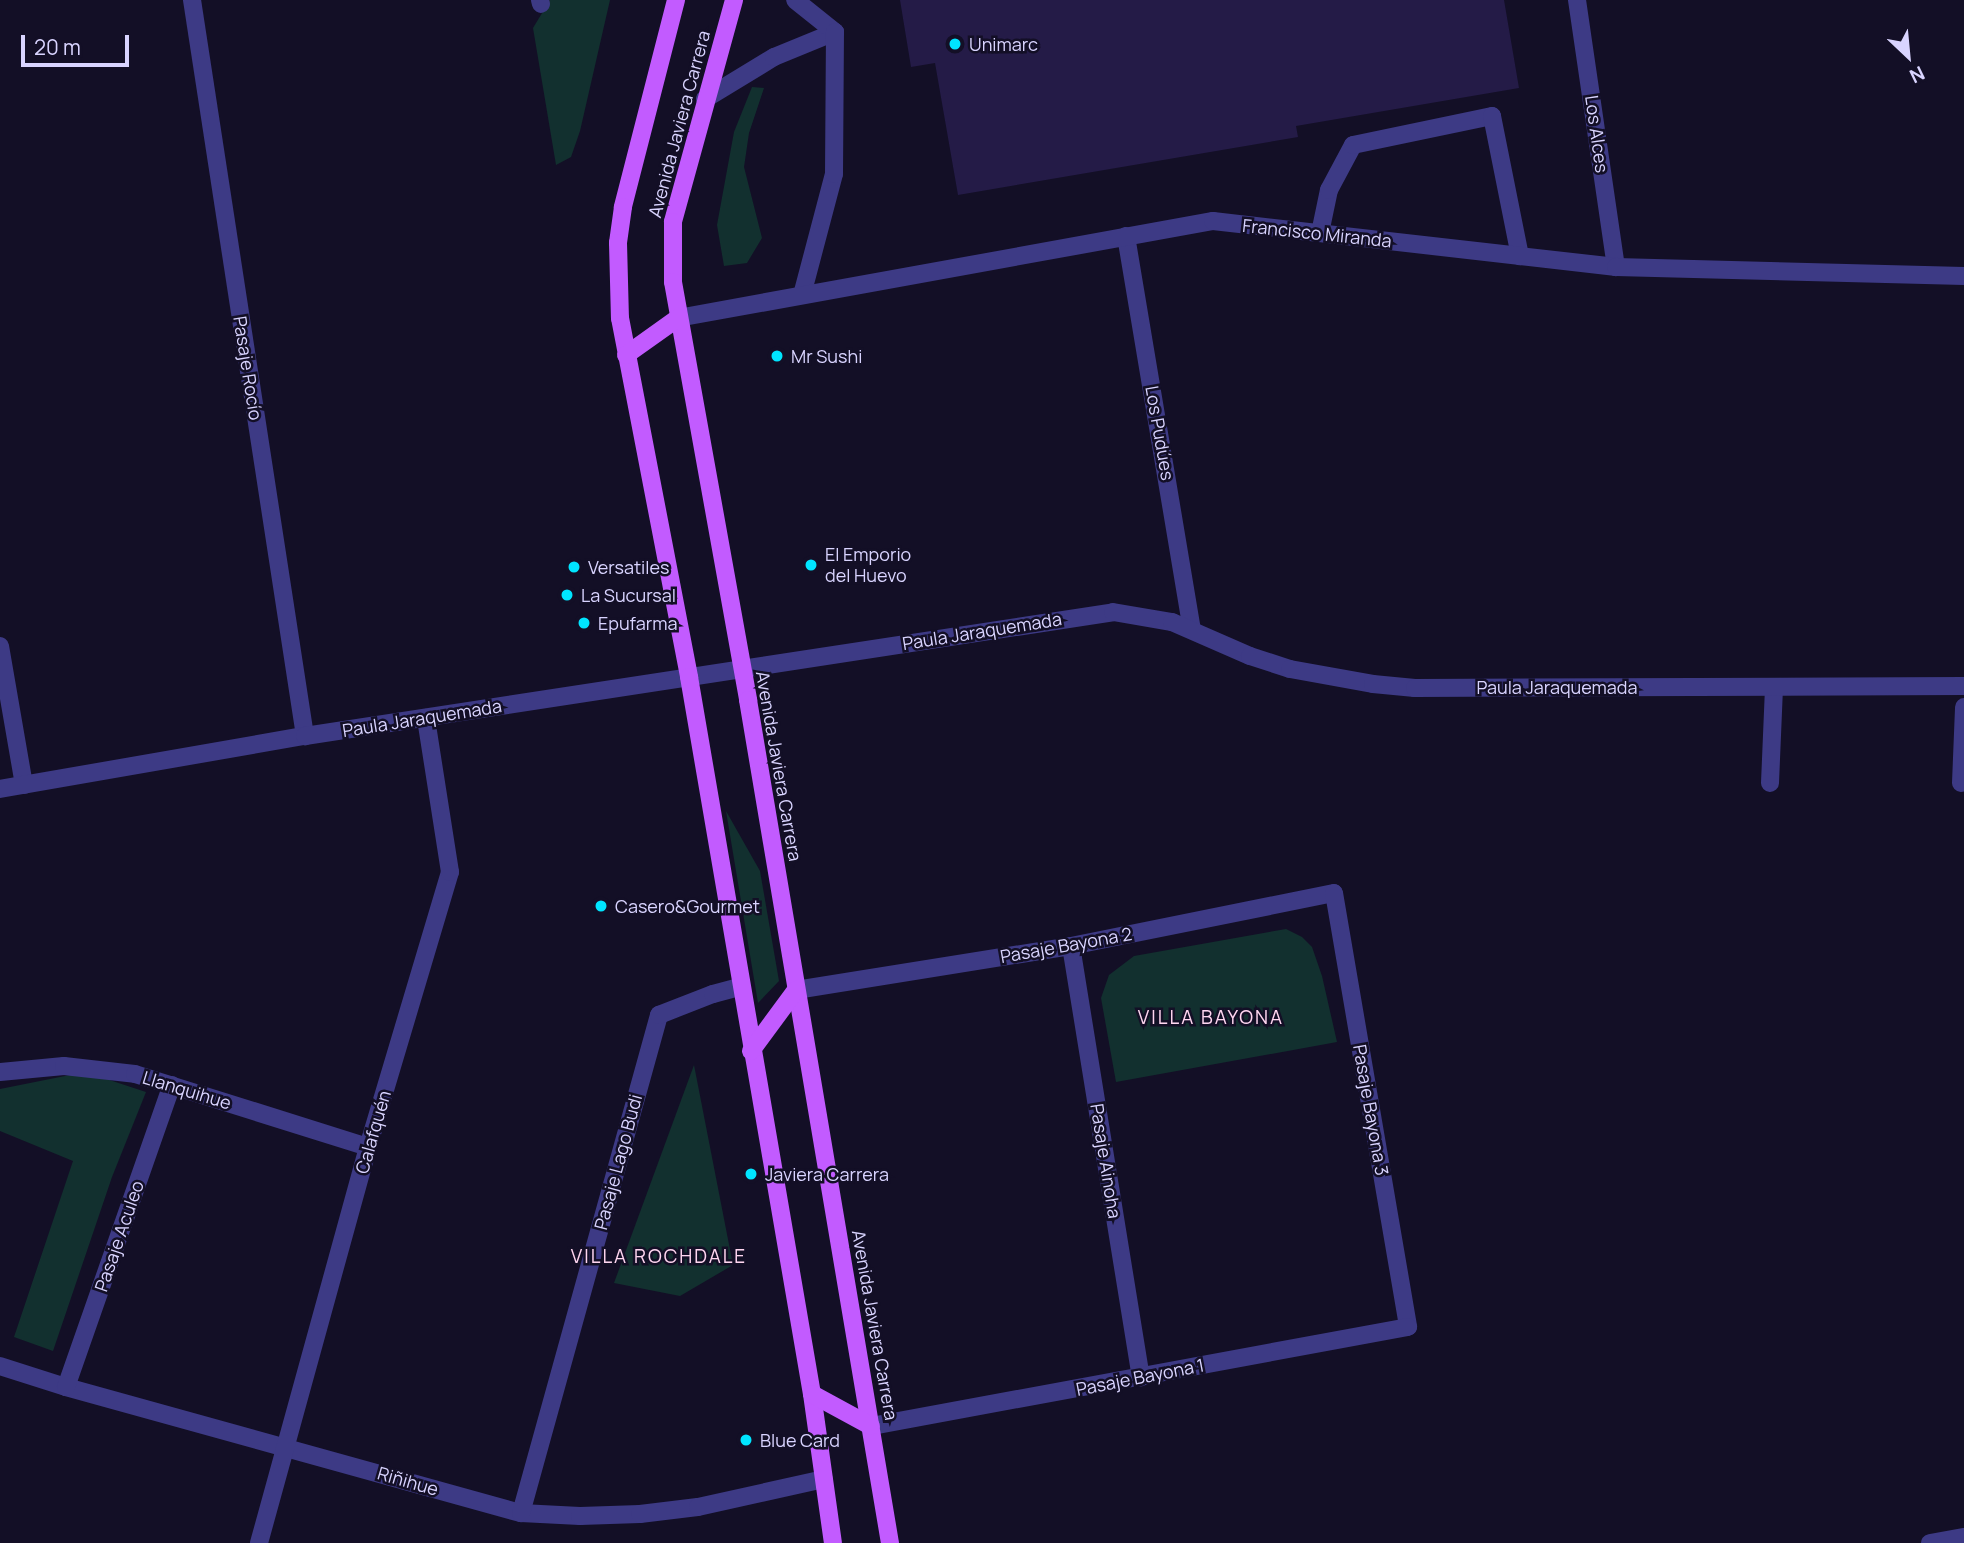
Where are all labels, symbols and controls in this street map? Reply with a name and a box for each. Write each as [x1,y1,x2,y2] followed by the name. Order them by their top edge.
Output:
[24,21,133,65] scale bar
[1873,21,1943,91] north arrow
[644,28,714,220] street label: Avenida Javiera Carrera
[34,33,81,61] text: 20 m
[969,33,1038,55] place label: Unimarc
[947,36,963,52] marker: Unimarc
[1905,60,1929,90] text: N
[1581,94,1613,174] street label: Los Alces
[1241,214,1393,252] street label: Francisco Miranda
[229,314,267,422] street label: Pasaje Rocío
[791,345,862,367] place label: Mr Sushi
[769,348,785,364] marker: Mr Sushi
[1141,384,1179,482] street label: Los Pudúes
[825,544,911,586] place label: El Emporio del Huevo
[588,556,669,578] place label: Versatiles
[803,557,819,573] marker: El Emporio del Huevo
[566,559,582,575] marker: Versatiles
[581,584,676,606] place label: La Sucursal
[559,587,575,603] marker: La Sucursal
[901,608,1063,654] street label: Paula Jaraquemada
[598,612,677,634] place label: Epufarma
[576,615,592,631] marker: Epufarma
[752,669,806,863] street label: Avenida Javiera Carrera
[1477,676,1637,698] street label: Paula Jaraquemada
[341,695,503,741] street label: Paula Jaraquemada
[615,895,760,917] place label: Casero&Gourmet
[593,898,609,914] marker: Casero&Gourmet
[998,923,1134,967] street label: Pasaje Bayona 2
[1139,1007,1283,1029] district label: VILLA BAYONA
[1349,1043,1393,1177] street label: Pasaje Bayona 3
[140,1066,234,1114] street label: Llanquihue
[351,1088,395,1176] street label: Calafquén
[590,1092,646,1232] street label: Pasaje Lago Budi
[1086,1102,1126,1220] street label: Pasaje Ainoha
[765,1163,889,1185] place label: Javiera Carrera
[743,1166,759,1182] marker: Javiera Carrera
[90,1178,148,1294] street label: Pasaje Aculeo
[848,1228,902,1422] street label: Avenida Javiera Carrera
[573,1246,745,1268] district label: VILLA ROCHDALE
[1074,1354,1206,1400] street label: Pasaje Bayona 1
[760,1429,840,1451] place label: Blue Card
[738,1432,754,1448] marker: Blue Card
[375,1462,441,1500] street label: Riñihue

